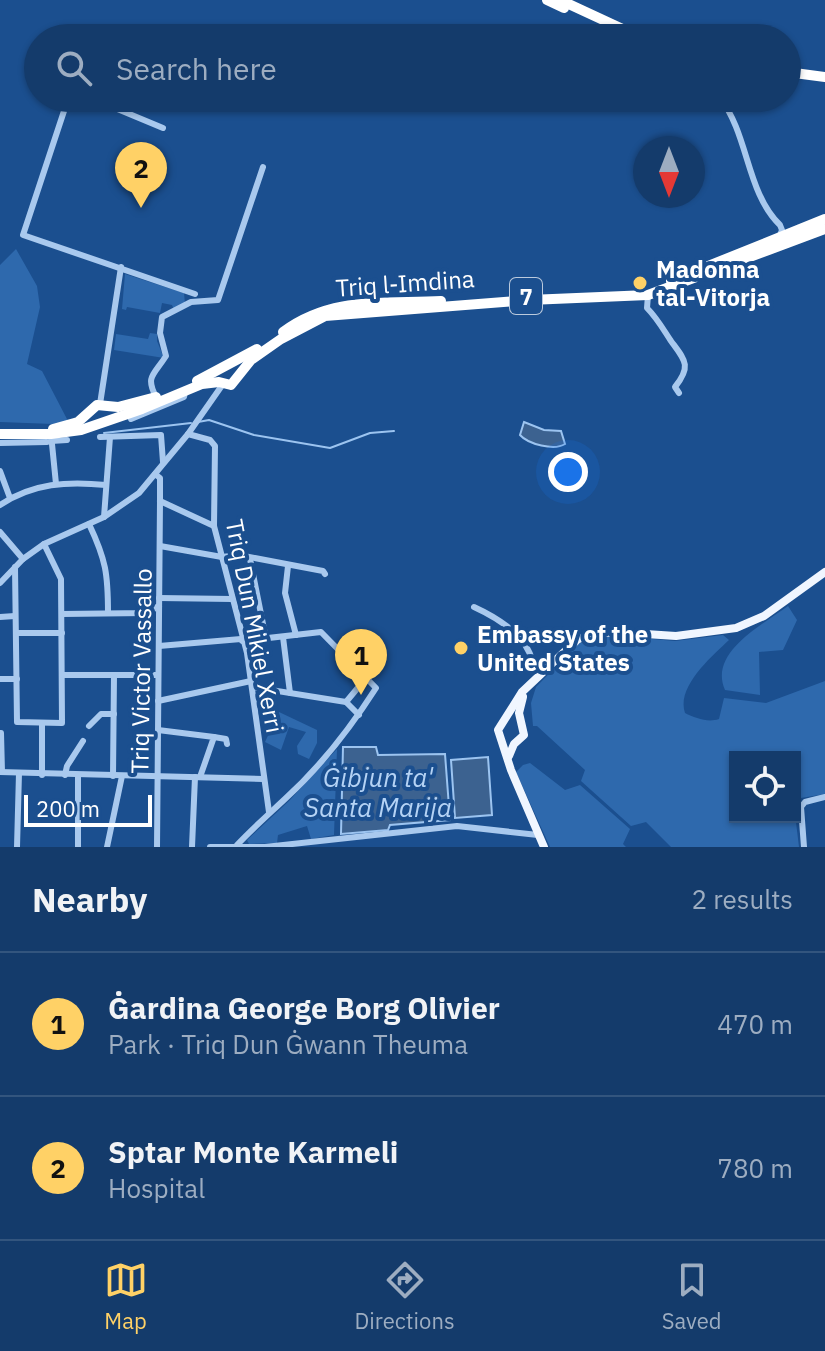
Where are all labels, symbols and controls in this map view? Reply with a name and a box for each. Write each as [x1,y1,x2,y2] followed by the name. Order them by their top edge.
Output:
[24,24,801,112] search box
[52,46,96,90] icon: search
[116,49,277,88] text: Search here
[633,136,705,208] north arrow
[115,142,167,208] pin: 2
[656,253,770,313] place label: Madonna tal-Vitorja
[334,262,476,304] street label: Triq l-Imdina
[631,274,649,292] marker: Madonna tal-Vitorja
[510,278,542,314] road number: 7
[548,452,588,492] your location
[219,517,291,735] street label: Triq Dun Mikiel Xerri
[123,568,159,774] street label: Triq Victor Vassallo
[477,618,648,678] place label: Embassy of the United States
[335,629,387,695] pin: 1
[452,639,470,657] marker: Embassy of the United States
[729,751,801,823] map controls
[729,751,801,823] button: locate
[304,760,452,824] water label: Ġibjun ta' Santa Marija
[24,791,152,827] scale bar
[36,794,100,823] text: 200 m
[32,877,147,921] text: Nearby
[691,882,793,916] text: 2 results
[108,988,500,1027] text: Ġardina George Borg Olivier
[50,1007,66,1041] text: 1
[717,1007,793,1041] text: 470 m
[108,1027,468,1061] text: Park · Triq Dun Ġwann Theuma
[108,1132,398,1171] text: Sptar Monte Karmeli
[50,1151,66,1185] text: 2
[717,1151,793,1185] text: 780 m
[108,1171,205,1205] text: Hospital
[104,1258,148,1335] tab: Map
[355,1258,455,1335] tab: Directions
[662,1258,721,1335] tab: Saved

